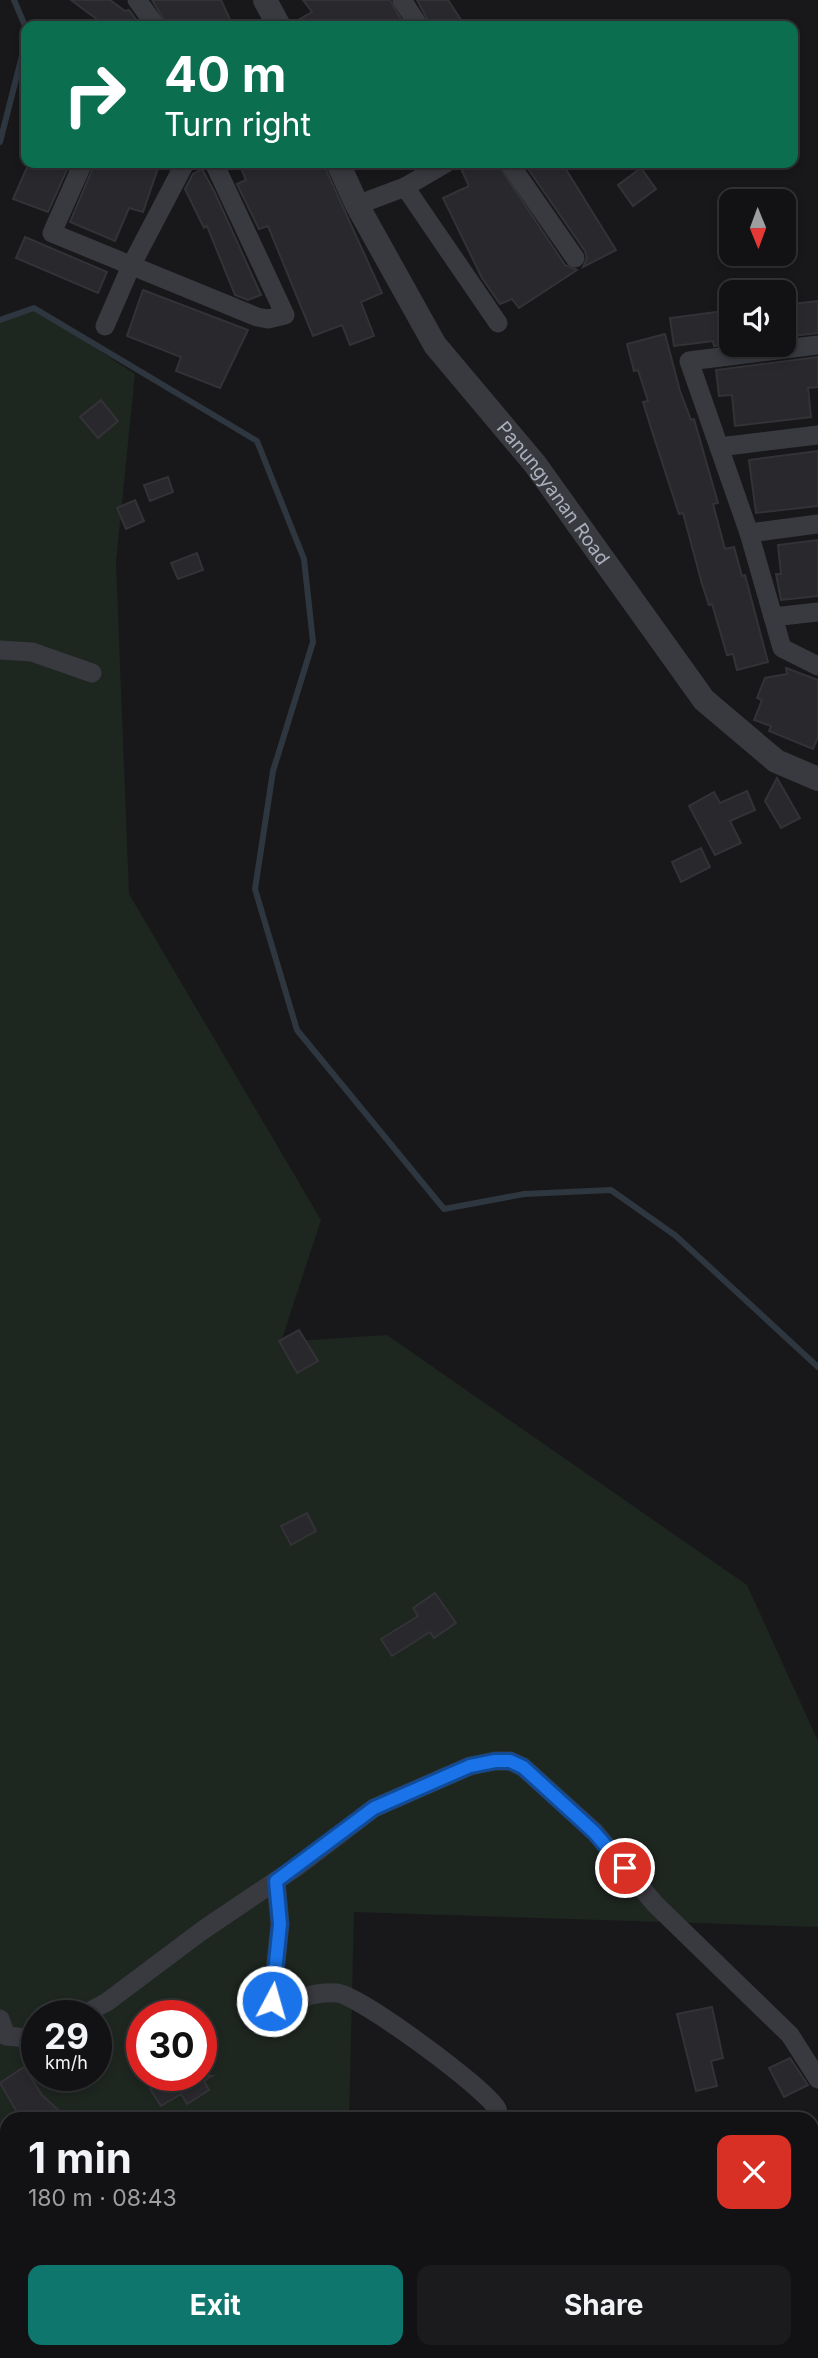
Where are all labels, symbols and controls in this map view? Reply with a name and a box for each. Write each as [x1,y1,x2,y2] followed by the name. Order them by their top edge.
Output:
[164,45,287,104] text: 40 m
[49,49,140,140] icon: right
[164,105,311,144] text: Turn right
[719,189,796,266] north arrow
[719,189,796,357] map controls
[719,280,796,357] button: sound
[492,416,615,569] street label: Panungyanan Road
[595,1838,655,1898] pin
[606,1849,644,1887] icon: arrive
[235,1964,309,2038] position arrow
[126,2000,217,2091] speed limit sign: 30
[44,2015,89,2057] text: 29
[45,2052,88,2073] text: km/h
[28,2132,132,2183] text: 1 min
[717,2135,791,2209] button: close
[28,2184,177,2212] text: 180 m · 08:43
[28,2265,403,2345] button: Exit
[417,2265,791,2345] button: Share

